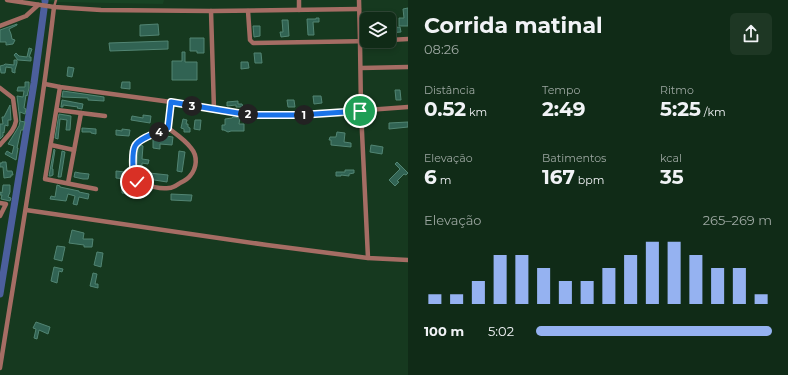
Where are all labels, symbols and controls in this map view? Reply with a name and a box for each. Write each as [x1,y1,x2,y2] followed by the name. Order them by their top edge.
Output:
[360,12,396,48] map controls
[360,12,396,48] button: layers
[424,12,603,39] text: Corrida matinal
[730,13,772,55] button: share
[424,41,459,57] text: 08:26
[424,83,475,97] text: Distância
[542,83,580,97] text: Tempo
[660,83,694,97] text: Ritmo
[343,94,377,128] pin
[182,96,202,116] pin: 3
[424,97,466,121] text: 0.52
[542,97,586,121] text: 2:49
[660,97,701,121] text: 5:25
[189,99,195,113] text: 3
[349,100,371,122] icon: arrive
[238,104,258,124] pin: 2
[294,105,314,125] pin: 1
[466,105,487,119] text: km
[701,105,726,119] text: /km
[245,107,251,121] text: 2
[302,108,306,122] text: 1
[149,122,169,142] pin: 4
[155,125,163,139] text: 4
[424,151,473,165] text: Elevação
[542,151,606,165] text: Batimentos
[660,151,682,165] text: kcal
[120,165,154,199] pin
[424,165,437,189] text: 6
[542,165,575,189] text: 167
[660,165,684,189] text: 35
[126,171,148,193] icon: check
[437,173,451,187] text: m
[575,173,604,187] text: bpm
[424,212,482,228] text: Elevação
[703,212,772,228] text: 265–269 m
[424,323,464,339] text: 100 m
[488,323,514,339] text: 5:02

